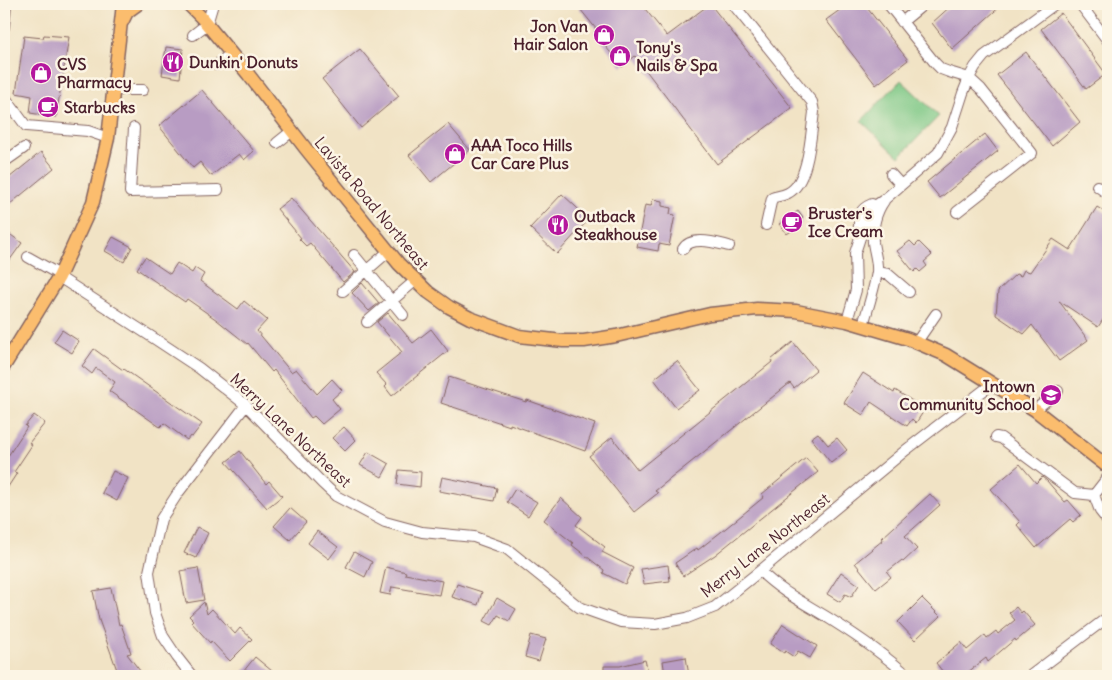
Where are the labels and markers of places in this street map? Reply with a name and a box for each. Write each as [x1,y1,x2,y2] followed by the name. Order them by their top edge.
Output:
[514,16,588,54] place label: Jon Van Hair Salon
[592,23,616,47] shop icon: Jon Van Hair Salon
[636,37,718,76] place label: Tony's Nails & Spa
[608,44,632,68] shop icon: Tony's Nails & Spa
[161,50,185,74] restaurant icon: Dunkin' Donuts
[189,52,298,72] place label: Dunkin' Donuts
[57,54,132,93] place label: CVS Pharmacy
[29,61,53,85] shop icon: CVS Pharmacy
[36,95,60,119] cafe icon: Starbucks
[64,97,135,117] place label: Starbucks
[471,135,572,173] place label: AAA Toco Hills Car Care Plus
[443,142,467,166] shop icon: AAA Toco Hills Car Care Plus
[808,203,883,241] place label: Bruster's Ice Cream
[574,206,658,244] place label: Outback Steakhouse
[780,210,804,234] cafe icon: Bruster's Ice Cream
[546,213,570,237] restaurant icon: Outback Steakhouse
[899,376,1035,415] place label: Intown Community School
[1039,383,1063,407] school or university icon: Intown Community School

